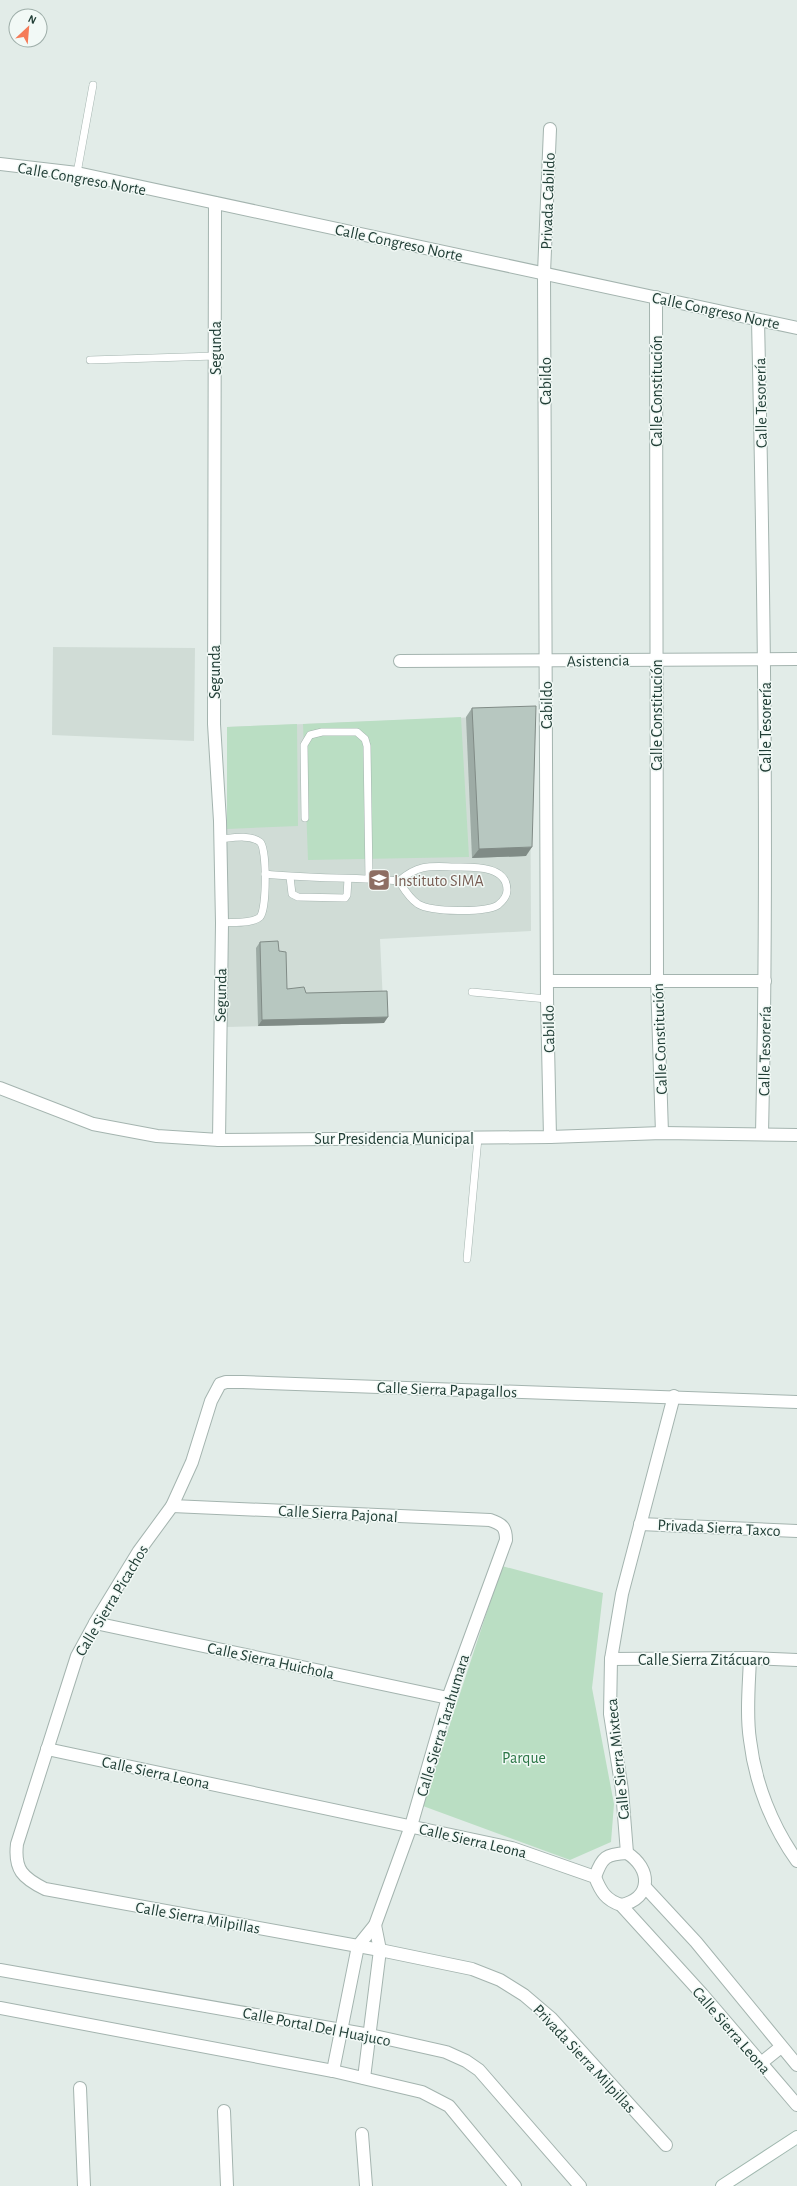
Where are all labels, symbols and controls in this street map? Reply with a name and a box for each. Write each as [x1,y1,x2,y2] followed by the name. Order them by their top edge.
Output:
[8,8,48,48] north arrow
[26,13,38,26] text: N
[538,152,558,250] street label: Privada Cabildo
[16,160,147,198] street label: Calle Congreso Norte
[334,222,464,264] street label: Calle Congreso Norte
[651,290,781,332] street label: Calle Congreso Norte
[208,321,224,375] street label: Segunda
[649,335,665,447] street label: Calle Constitución
[538,357,554,405] street label: Cabildo
[752,358,770,448] street label: Calle Tesorería
[207,645,223,699] street label: Segunda
[566,652,630,670] street label: Asistencia
[649,659,665,771] street label: Calle Constitución
[539,681,555,729] street label: Cabildo
[758,682,774,772] street label: Calle Tesorería
[366,867,392,893] school or university icon: Instituto SIMA
[394,873,484,889] place label: Instituto SIMA
[213,968,229,1022] street label: Segunda
[650,983,670,1095] street label: Calle Constitución
[541,1005,557,1053] street label: Cabildo
[756,1006,774,1096] street label: Calle Tesorería
[314,1131,474,1147] street label: Sur Presidencia Municipal
[377,1380,517,1400] street label: Calle Sierra Papagallos
[278,1503,398,1526] street label: Calle Sierra Pajonal
[657,1517,781,1539] street label: Privada Sierra Taxco
[72,1542,151,1659] street label: Calle Sierra Picachos
[206,1640,336,1682] street label: Calle Sierra Huichola
[414,1652,472,1798] street label: Calle Sierra Tarahumara
[638,1652,770,1668] street label: Calle Sierra Zitácuaro
[604,1698,632,1820] street label: Calle Sierra Mixteca
[502,1750,546,1766] park label: Parque
[100,1754,211,1792] street label: Calle Sierra Leona
[417,1821,528,1861] street label: Calle Sierra Leona
[134,1899,261,1937] street label: Calle Sierra Milpillas
[689,1984,773,2077] street label: Calle Sierra Leona
[530,2001,639,2116] street label: Privada Sierra Milpillas
[241,2005,392,2050] street label: Calle Portal Del Huajuco

